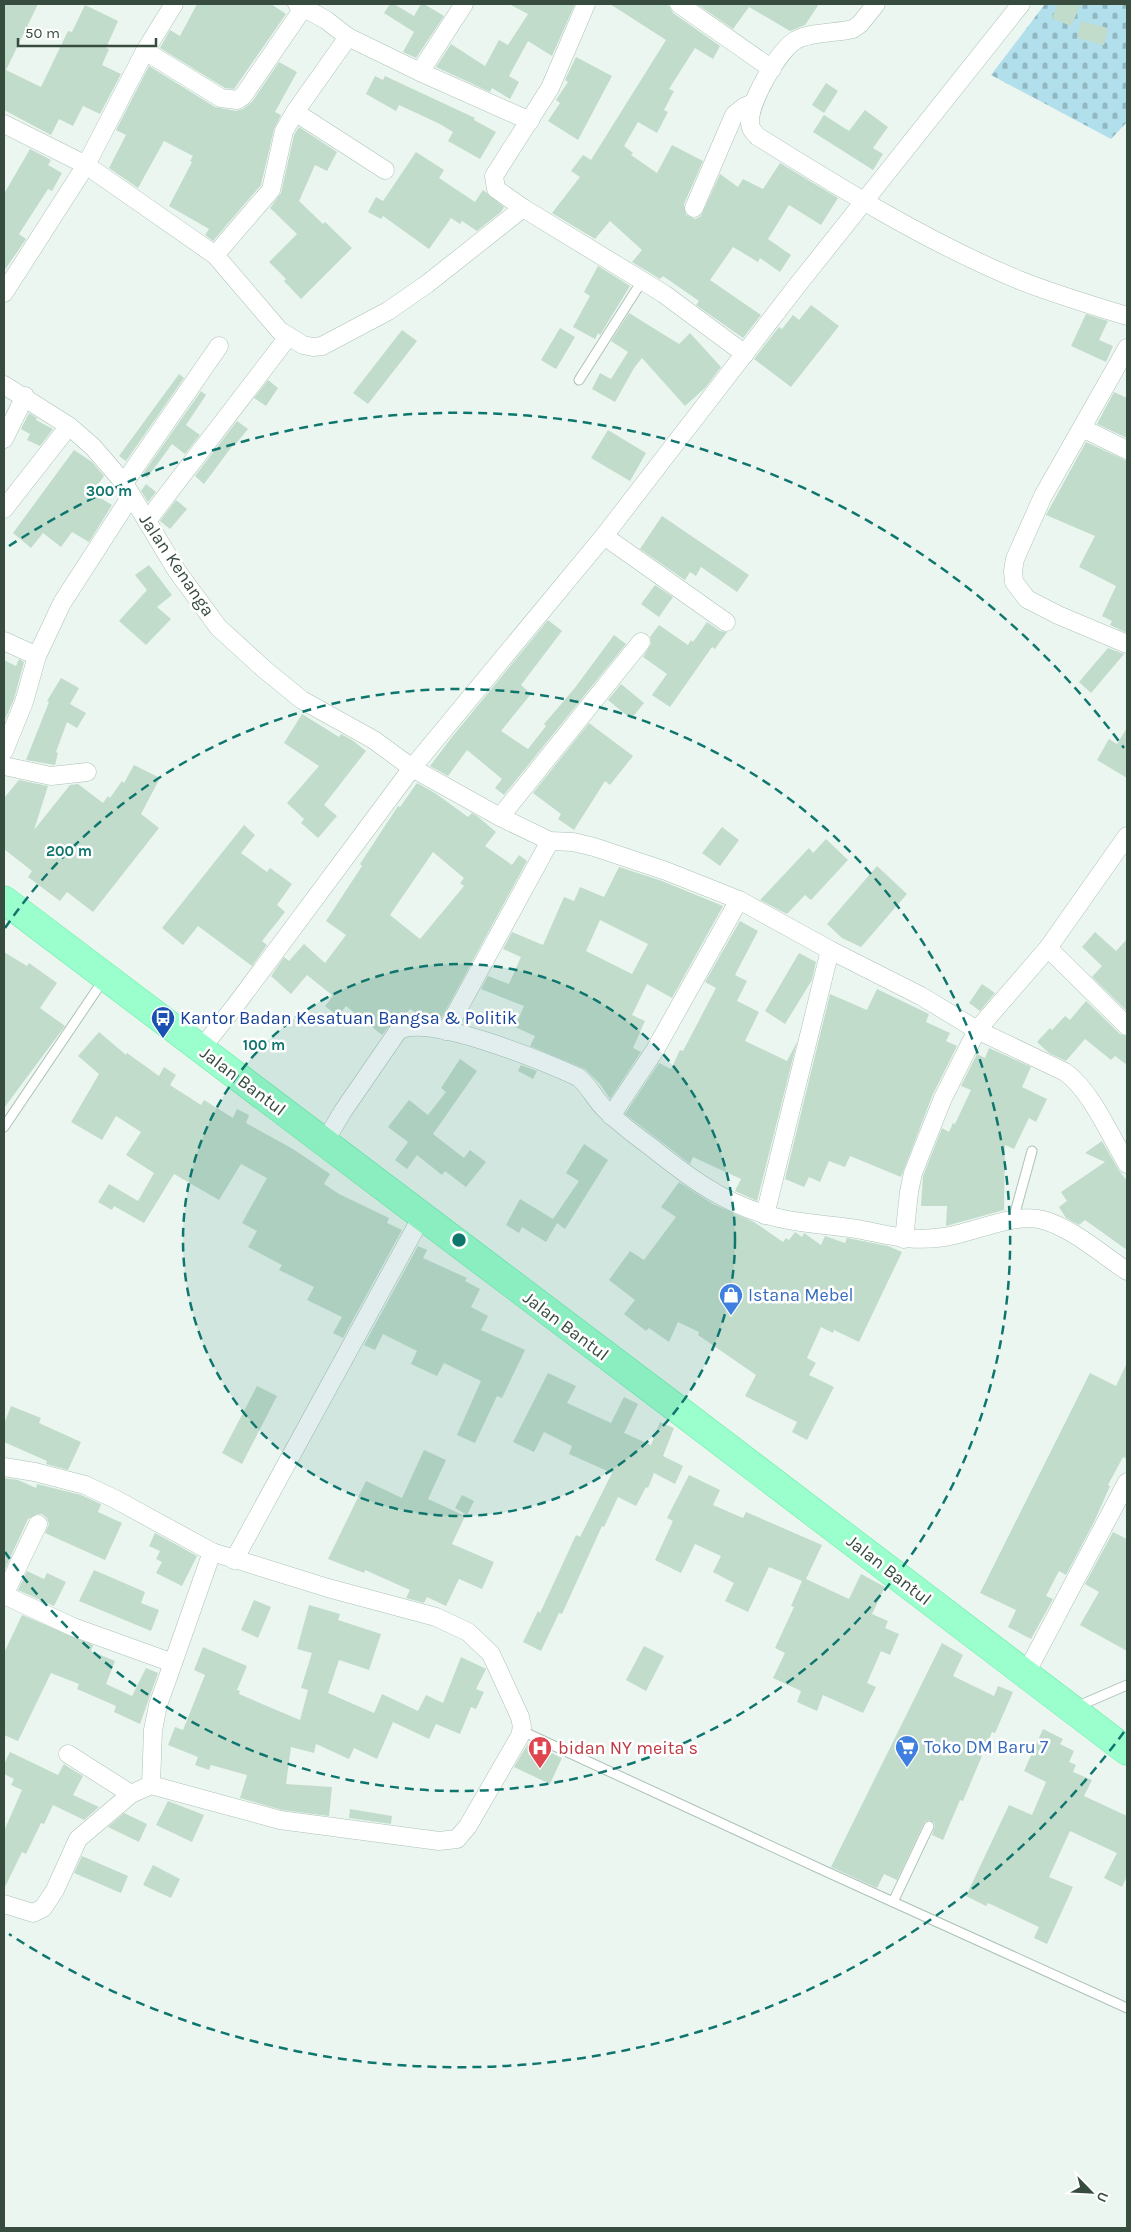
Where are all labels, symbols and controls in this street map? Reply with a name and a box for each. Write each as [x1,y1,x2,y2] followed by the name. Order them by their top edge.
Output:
[18,15,155,47] scale bar
[25,24,60,42] text: 50 m
[86,482,132,500] text: 300 m
[135,509,219,621] street label: Jalan Kenanga
[46,842,92,860] text: 200 m
[150,1005,176,1039] bus stop icon: Kantor Badan Kesatuan Bangsa & Politik
[180,1007,517,1029] place label: Kantor Badan Kesatuan Bangsa & Politik
[243,1036,285,1054] text: 100 m
[196,1042,290,1120] street label: Jalan Bantul
[450,1231,468,1249] centre of rings
[718,1282,744,1316] shop icon: Istana Mebel
[748,1284,854,1306] place label: Istana Mebel
[519,1287,613,1365] street label: Jalan Bantul
[842,1530,936,1610] street label: Jalan Bantul
[894,1734,920,1768] supermarket icon: Toko DM Baru 7
[527,1735,553,1769] hospital icon: bidan NY meita s
[924,1736,1049,1758] place label: Toko DM Baru 7
[558,1737,698,1759] place label: bidan NY meita s
[1066,2167,1116,2217] north arrow
[1093,2189,1112,2205] text: U

